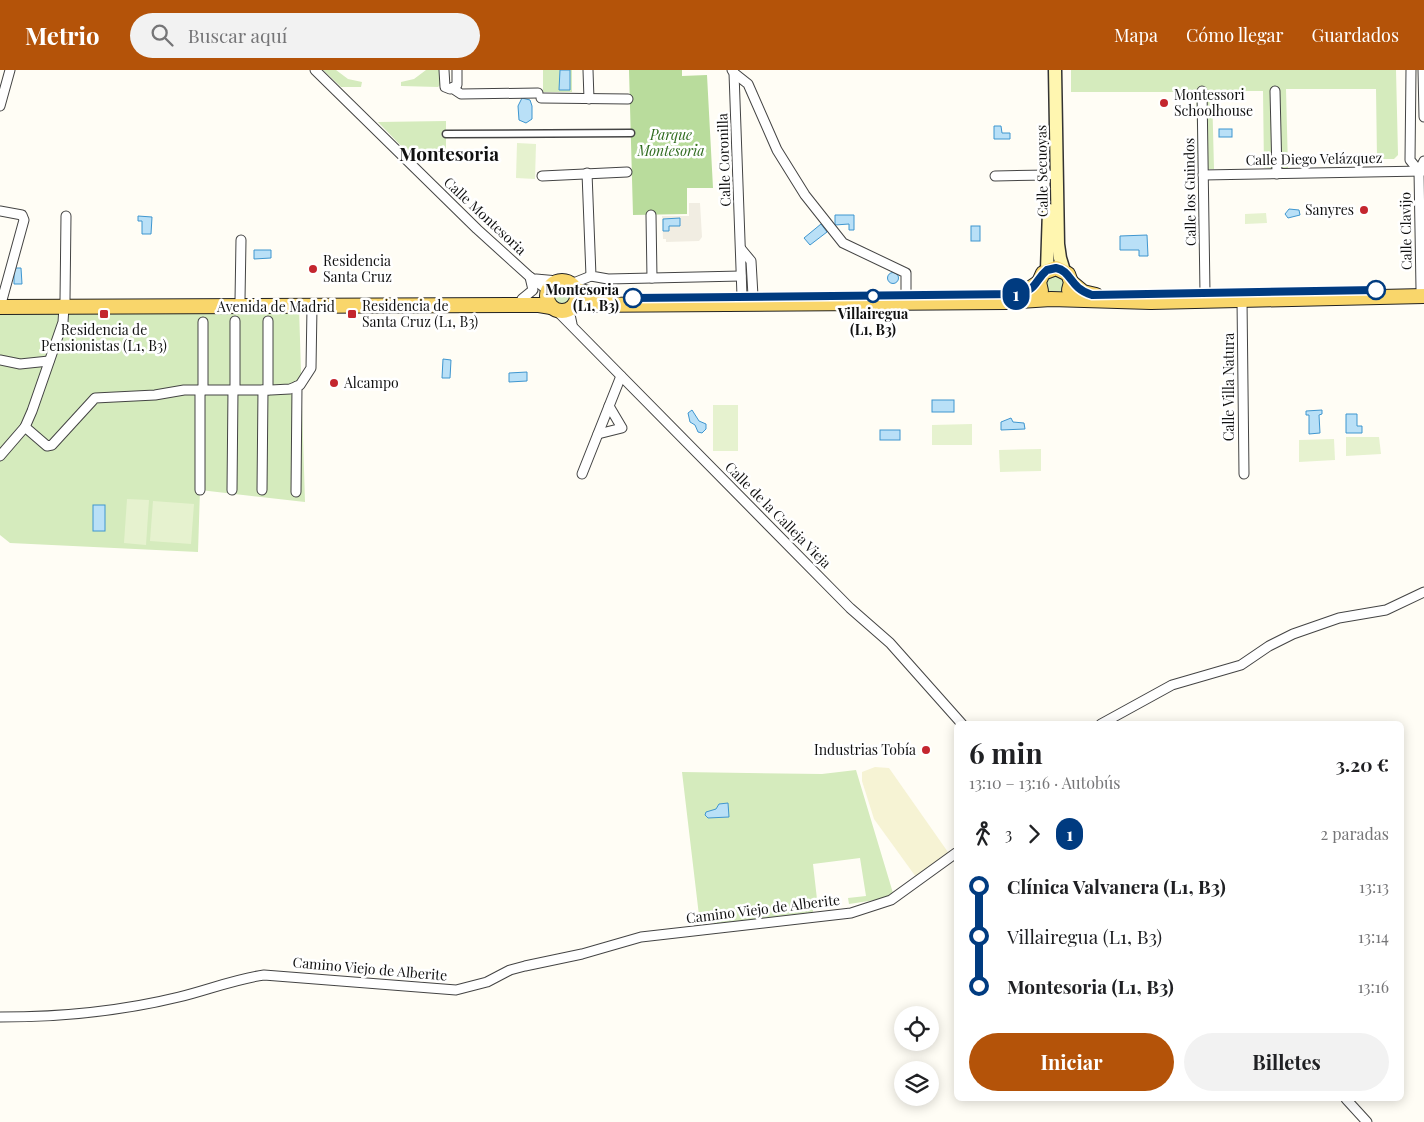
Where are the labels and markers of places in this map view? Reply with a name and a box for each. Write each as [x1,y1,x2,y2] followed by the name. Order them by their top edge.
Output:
[1174,85,1253,120] place label: Montessori Schoolhouse
[1158,97,1170,109] marker: Montessori Schoolhouse
[1305,200,1354,219] place label: Sanyres
[1358,204,1370,216] marker: Sanyres
[323,251,392,286] place label: Residencia Santa Cruz
[307,263,319,275] marker: Residencia Santa Cruz
[545,280,620,315] place label: Montesoria (L1, B3)
[1366,280,1386,300] unlabelled marker
[623,288,643,308] marker: Montesoria (L1, B3)
[866,289,880,303] marker: Villairegua (L1, B3)
[362,296,478,331] place label: Residencia de Santa Cruz (L1, B3)
[837,304,909,339] place label: Villairegua (L1, B3)
[98,308,110,320] marker: Residencia de Pensionistas (L1, B3)
[346,308,358,320] marker: Residencia de Santa Cruz (L1, B3)
[41,320,167,355] place label: Residencia de Pensionistas (L1, B3)
[343,373,399,392] place label: Alcampo
[328,377,340,389] marker: Alcampo
[814,740,916,759] place label: Industrias Tobía
[920,744,932,756] marker: Industrias Tobía

